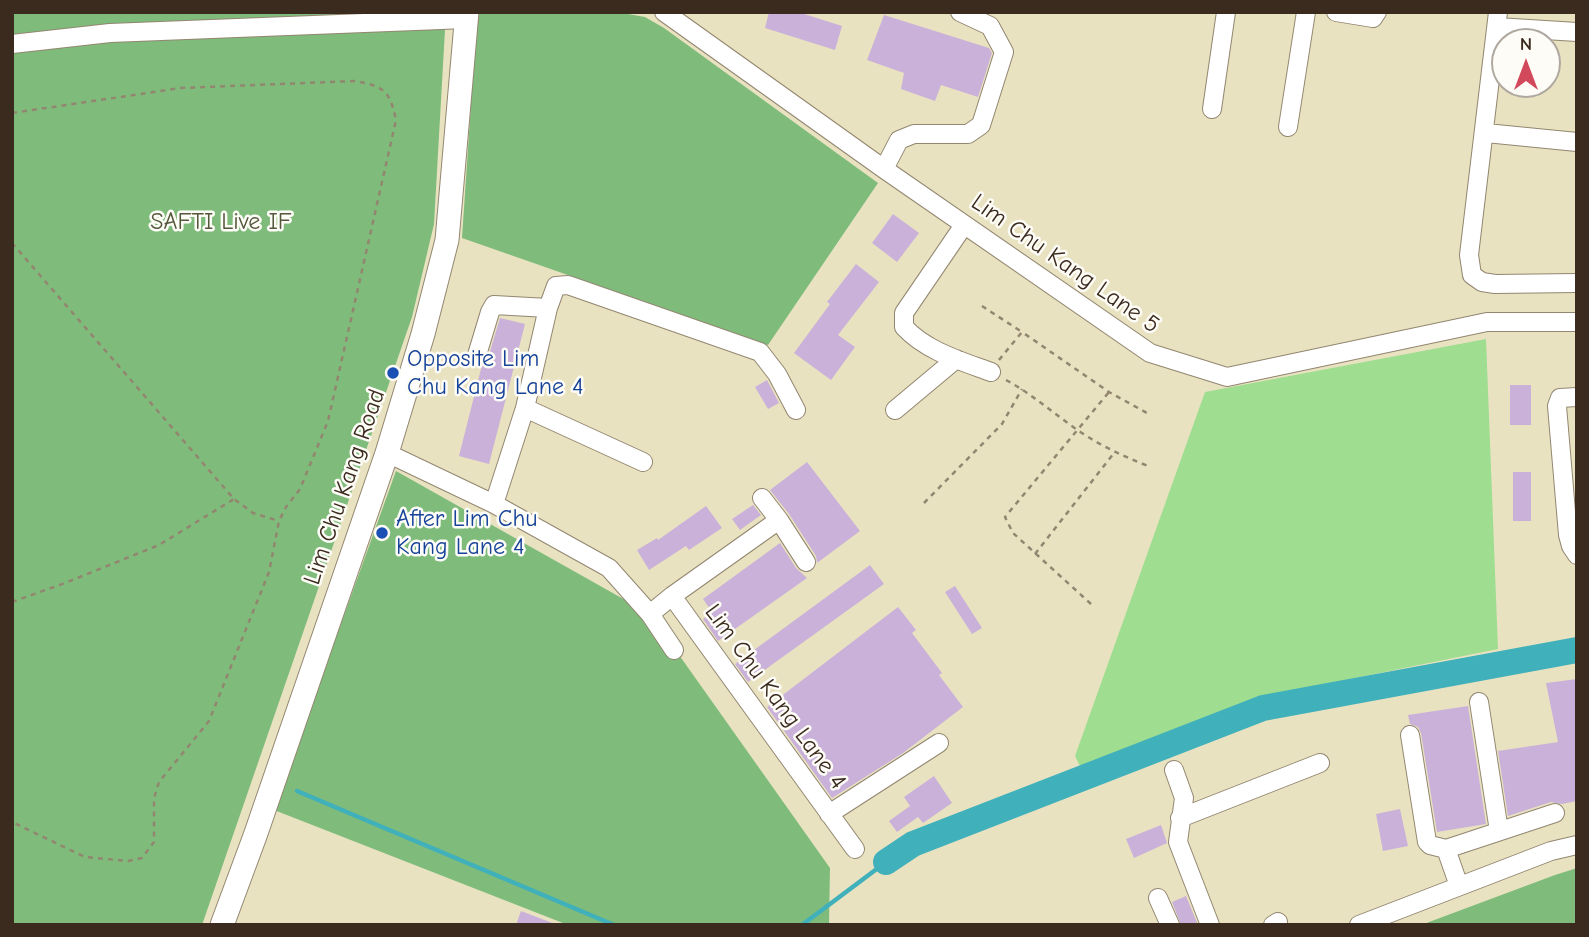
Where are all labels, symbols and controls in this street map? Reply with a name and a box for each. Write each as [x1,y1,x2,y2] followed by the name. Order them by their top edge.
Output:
[1491,28,1561,98] north arrow
[1520,33,1532,55] text: N
[965,188,1165,340] street label: Lim Chu Kang Lane 5
[150,208,292,236] park label: SAFTI Live IF
[407,345,584,401] place label: Opposite Lim Chu Kang Lane 4
[385,365,401,381] marker: Opposite Lim Chu Kang Lane 4
[298,385,392,589] street label: Lim Chu Kang Road
[396,505,538,561] place label: After Lim Chu Kang Lane 4
[374,525,390,541] marker: After Lim Chu Kang Lane 4
[698,599,852,795] street label: Lim Chu Kang Lane 4

